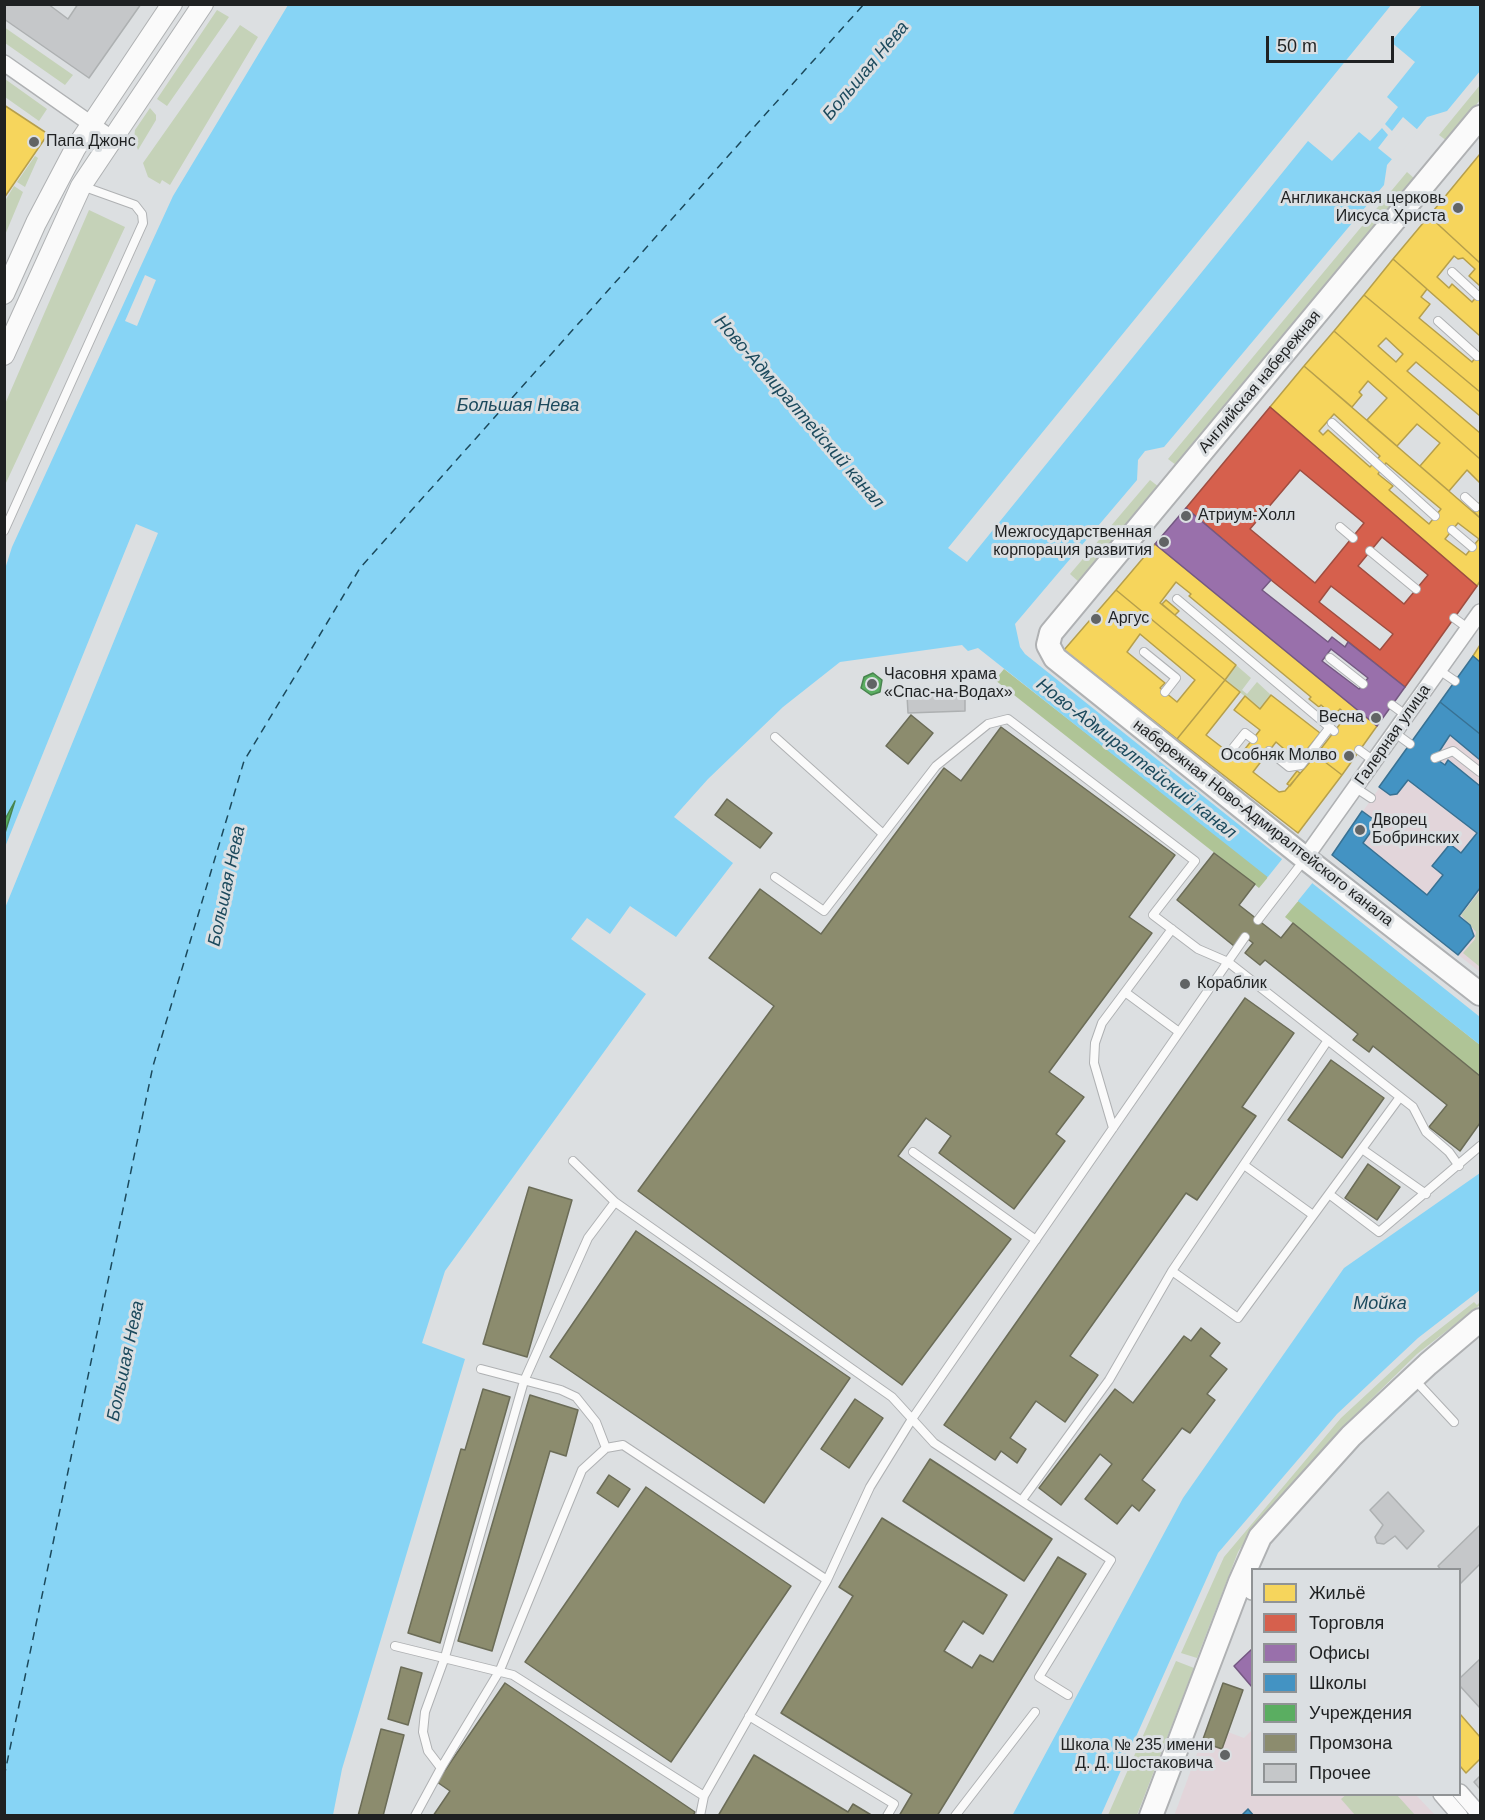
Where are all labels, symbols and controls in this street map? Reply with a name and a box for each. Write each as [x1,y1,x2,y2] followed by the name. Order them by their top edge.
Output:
[818,17,914,125] water label: Большая Нева
[1269,24,1396,62] scale bar
[1277,36,1317,56] text: 50 m
[46,132,136,152] place label: Папа Джонс
[27,135,41,149] marker: Папа Джонс
[1281,189,1446,227] place label: Англиканская церковь Иисуса Христа
[1451,201,1465,215] marker: Англиканская церковь Иисуса Христа
[1195,307,1325,457] street label: Английская набережная
[709,311,889,513] water label: Ново-Адмиралтейский канал
[457,395,579,417] water label: Большая Нева
[1198,506,1295,526] place label: Атриум-Холл
[1179,509,1193,523] marker: Атриум-Холл
[993,523,1152,561] place label: Межгосударственная корпорация развития
[1157,535,1171,549] marker: Межгосударственная корпорация развития
[1108,609,1149,629] place label: Аргус
[1089,612,1103,626] marker: Аргус
[884,665,1013,703] place label: Часовня храма «Спас-на-Водах»
[1032,674,1240,844] water label: Ново-Адмиралтейский канал
[865,677,879,691] marker: Часовня храма «Спас-на-Водах»
[1351,681,1435,789] street label: Галерная улица
[1319,708,1364,728] place label: Весна
[1369,711,1383,725] marker: Весна
[1129,715,1397,931] street label: набережная Ново-Адмиралтейского канала
[1221,746,1337,766] place label: Особняк Молво
[1342,749,1356,763] marker: Особняк Молво
[1372,811,1459,849] place label: Дворец Бобринских
[1353,823,1367,837] marker: Дворец Бобринских
[204,824,250,948] water label: Большая Нева
[1197,974,1267,994] place label: Кораблик
[1178,977,1192,991] marker: Кораблик
[1353,1293,1407,1315] water label: Мойка
[103,1299,149,1423] water label: Большая Нева
[1251,1568,1461,1796] legend
[1309,1583,1366,1603] text: Жильё
[1309,1613,1384,1633] text: Торговля
[1309,1643,1370,1663] text: Офисы
[1309,1673,1367,1693] text: Школы
[1309,1703,1412,1723] text: Учреждения
[1309,1733,1392,1753] text: Промзона
[1061,1736,1213,1774] place label: Школа № 235 имени Д. Д. Шостаковича
[1218,1748,1232,1762] marker: Школа № 235 имени Д. Д. Шостаковича
[1309,1763,1371,1783] text: Прочее

